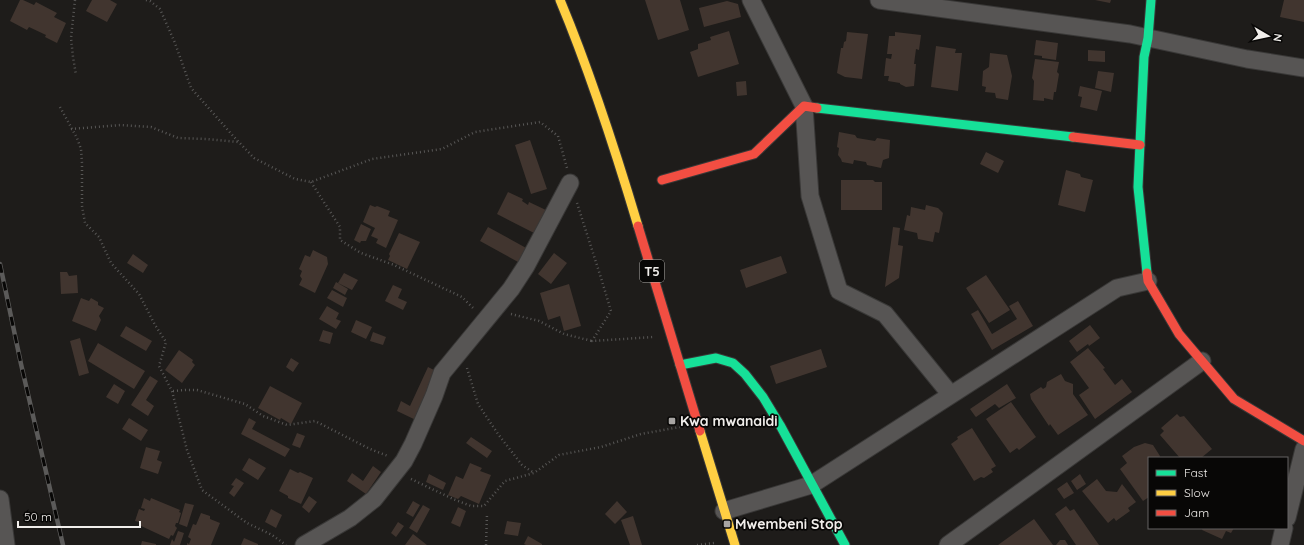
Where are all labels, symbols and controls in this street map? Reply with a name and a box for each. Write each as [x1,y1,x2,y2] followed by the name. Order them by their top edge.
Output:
[1248,16,1288,56] north arrow
[1270,32,1285,43] text: N
[640,260,664,282] road number: T5
[680,412,778,430] place label: Kwa mwanaidi
[667,416,677,426] marker: Kwa mwanaidi
[1148,457,1288,529] legend
[1184,465,1208,480] text: Fast
[1184,485,1210,500] text: Slow
[18,503,140,529] scale bar
[1184,505,1209,520] text: Jam
[24,509,52,524] text: 50 m
[735,515,843,533] place label: Mwembeni Stop
[722,519,732,529] marker: Mwembeni Stop

